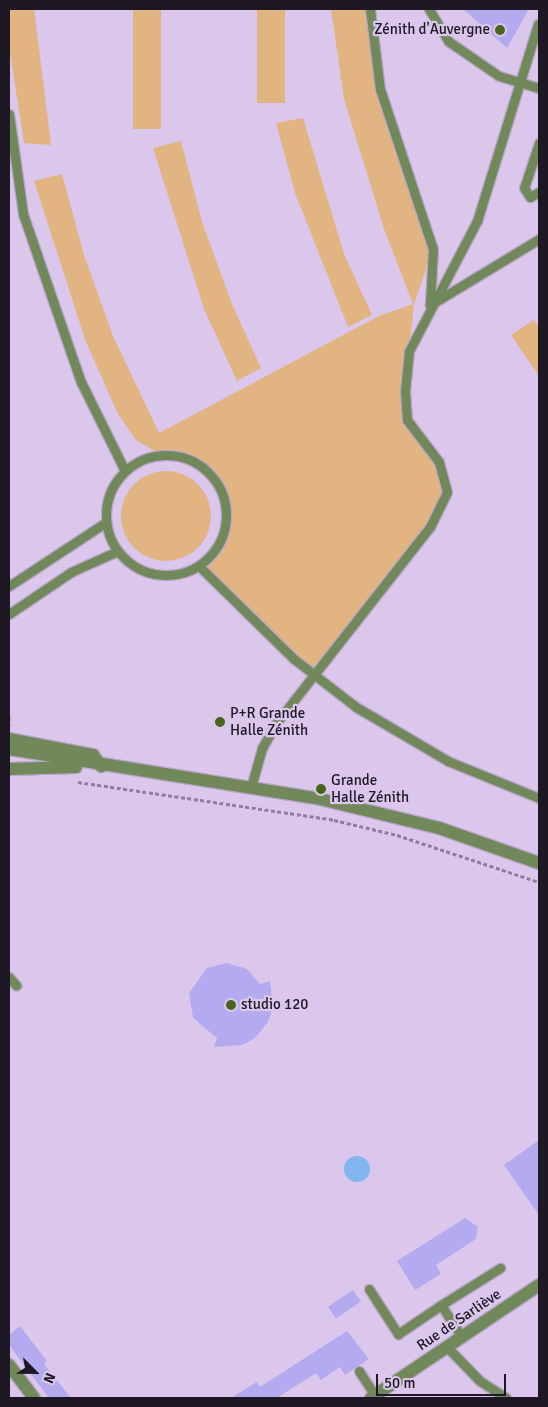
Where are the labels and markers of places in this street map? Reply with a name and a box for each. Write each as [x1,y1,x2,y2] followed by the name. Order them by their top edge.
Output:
[374,21,490,39] place label: Zénith d'Auvergne
[494,24,506,36] marker: Zénith d'Auvergne
[230,704,308,739] place label: P+R Grande Halle Zénith
[214,716,226,728] marker: P+R Grande Halle Zénith
[331,771,409,806] place label: Grande Halle Zénith
[315,783,327,795] marker: Grande Halle Zénith
[241,996,308,1014] place label: studio 120
[225,999,237,1011] marker: studio 120

